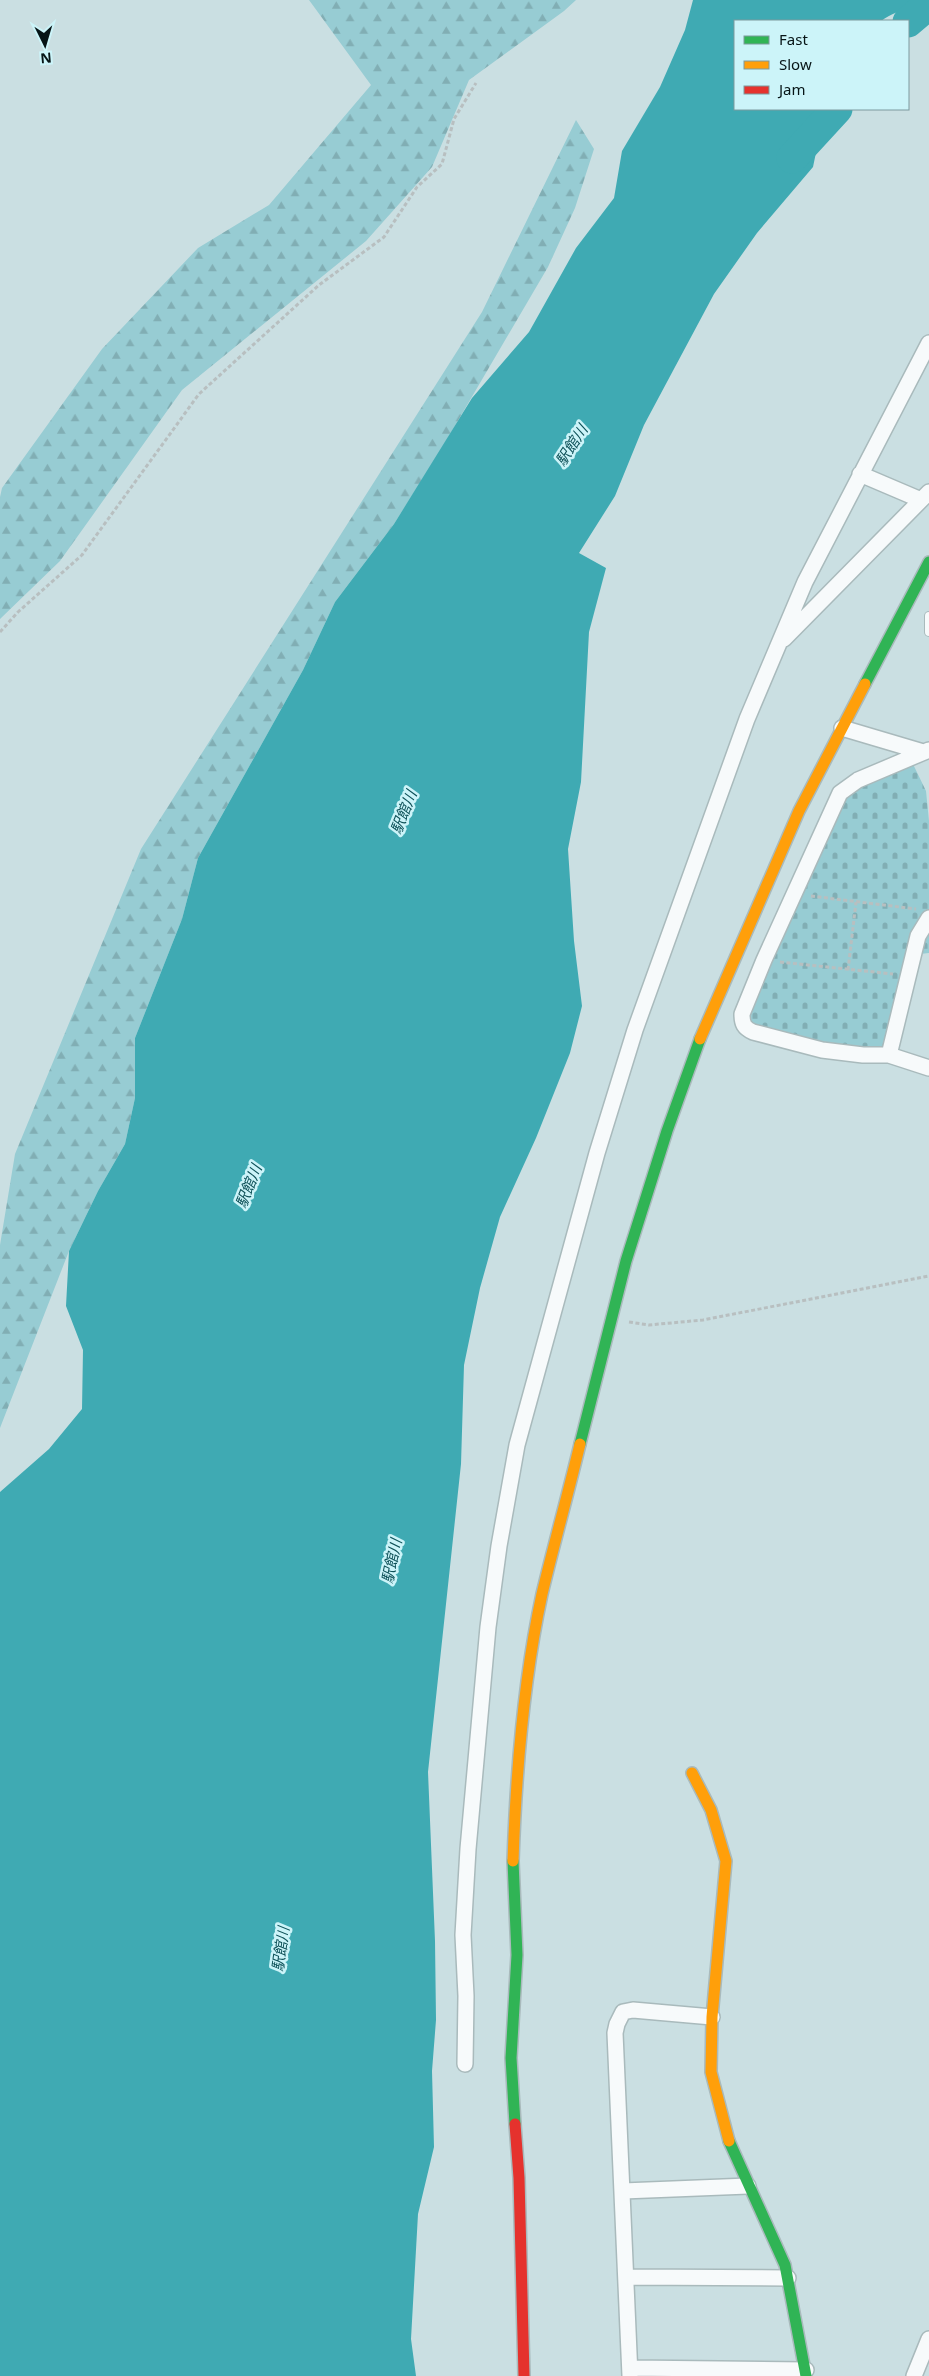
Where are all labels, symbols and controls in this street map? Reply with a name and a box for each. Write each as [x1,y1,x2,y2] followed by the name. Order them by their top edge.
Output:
[20,20,70,70] north arrow
[734,20,909,110] legend
[779,29,808,49] text: Fast
[40,48,53,68] text: N
[779,54,812,74] text: Slow
[777,79,806,99] text: Jam
[550,419,593,469] water label: 駅館川
[385,786,421,837] water label: 駅館川
[230,1160,266,1211] water label: 駅館川
[377,1535,406,1585] water label: 駅館川
[267,1923,293,1973] water label: 駅館川

